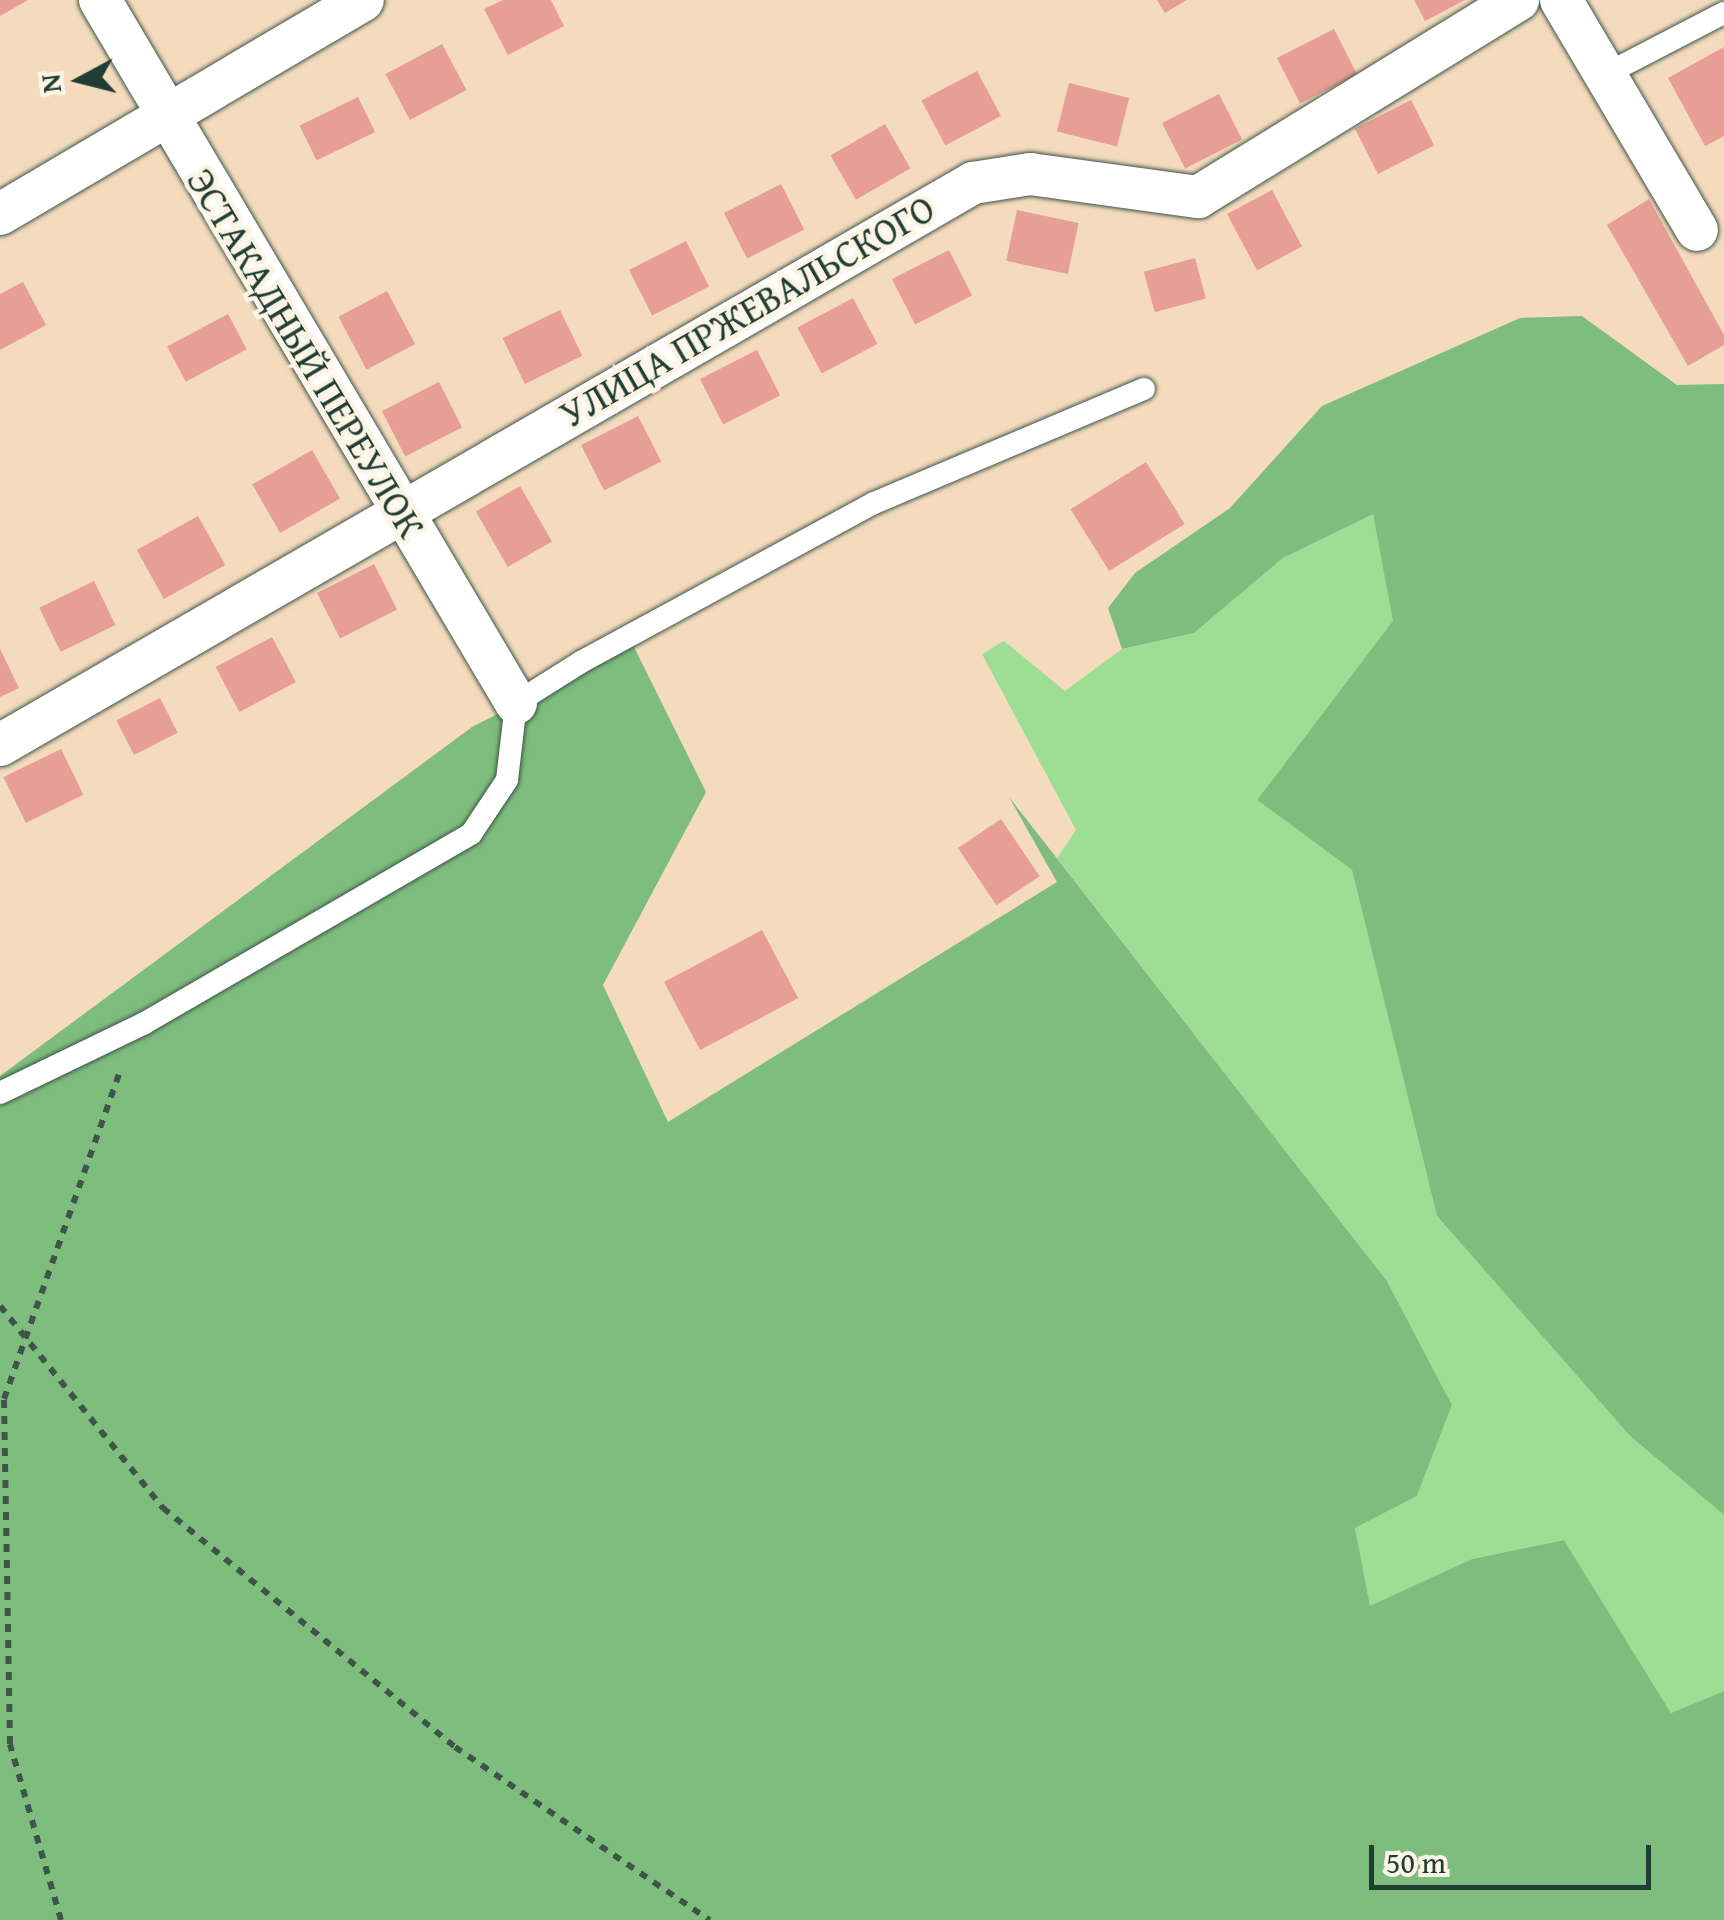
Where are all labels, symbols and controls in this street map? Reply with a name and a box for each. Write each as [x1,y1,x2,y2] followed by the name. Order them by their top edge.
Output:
[30,30,130,130] north arrow
[28,72,71,96] text: N
[178,160,434,546] street label: ЭСТАКАДНЫЙ ПЕРЕУЛОК
[552,185,942,437] street label: УЛИЦА ПРЖЕВАЛЬСКОГО
[1374,1825,1656,1887] scale bar
[1386,1840,1446,1884] text: 50 m

